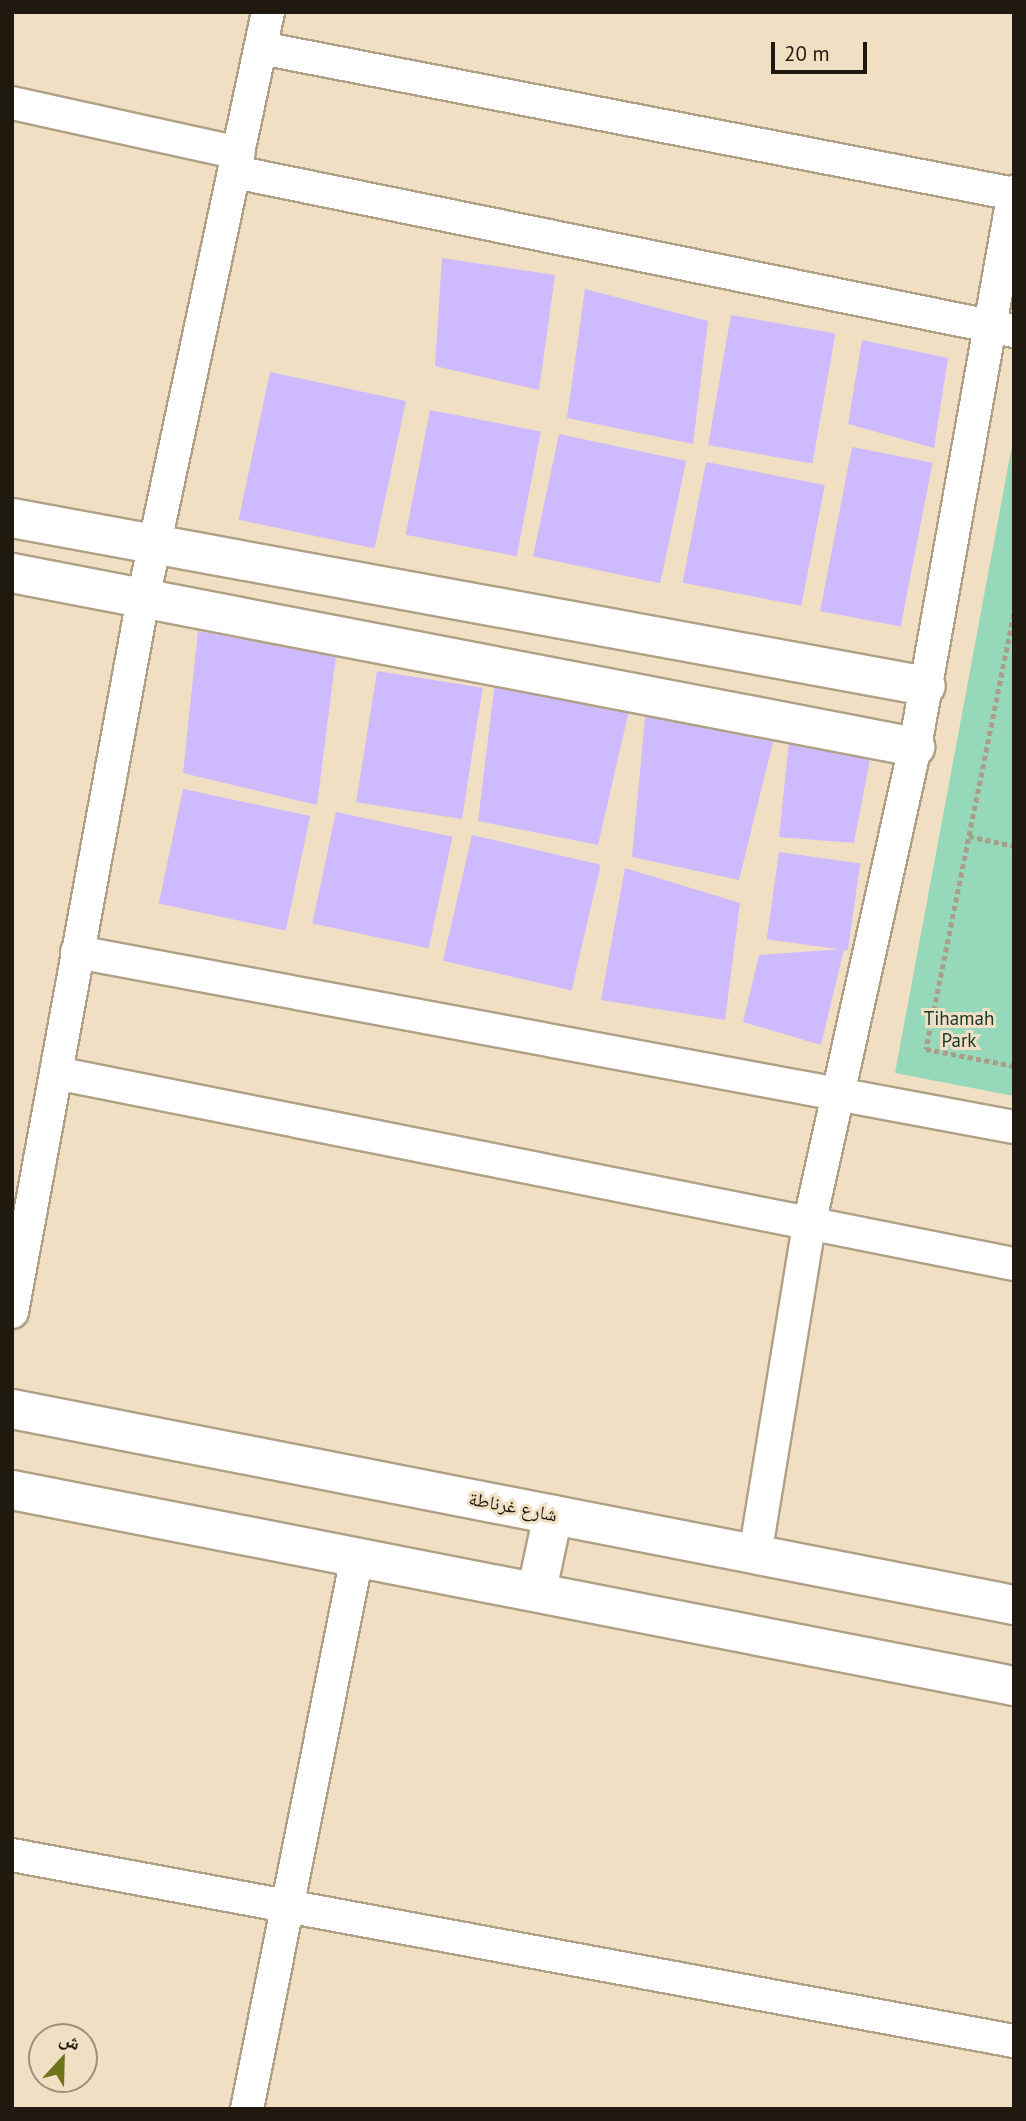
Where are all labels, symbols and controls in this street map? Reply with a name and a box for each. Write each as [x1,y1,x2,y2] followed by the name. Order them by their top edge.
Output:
[774,28,870,72] scale bar
[784,40,830,67] text: 20 m
[924,1008,994,1052] park label: Tihamah Park
[467,1487,559,1527] street label: شارع غرناطة
[28,2023,98,2093] north arrow
[56,2025,84,2055] text: ش

